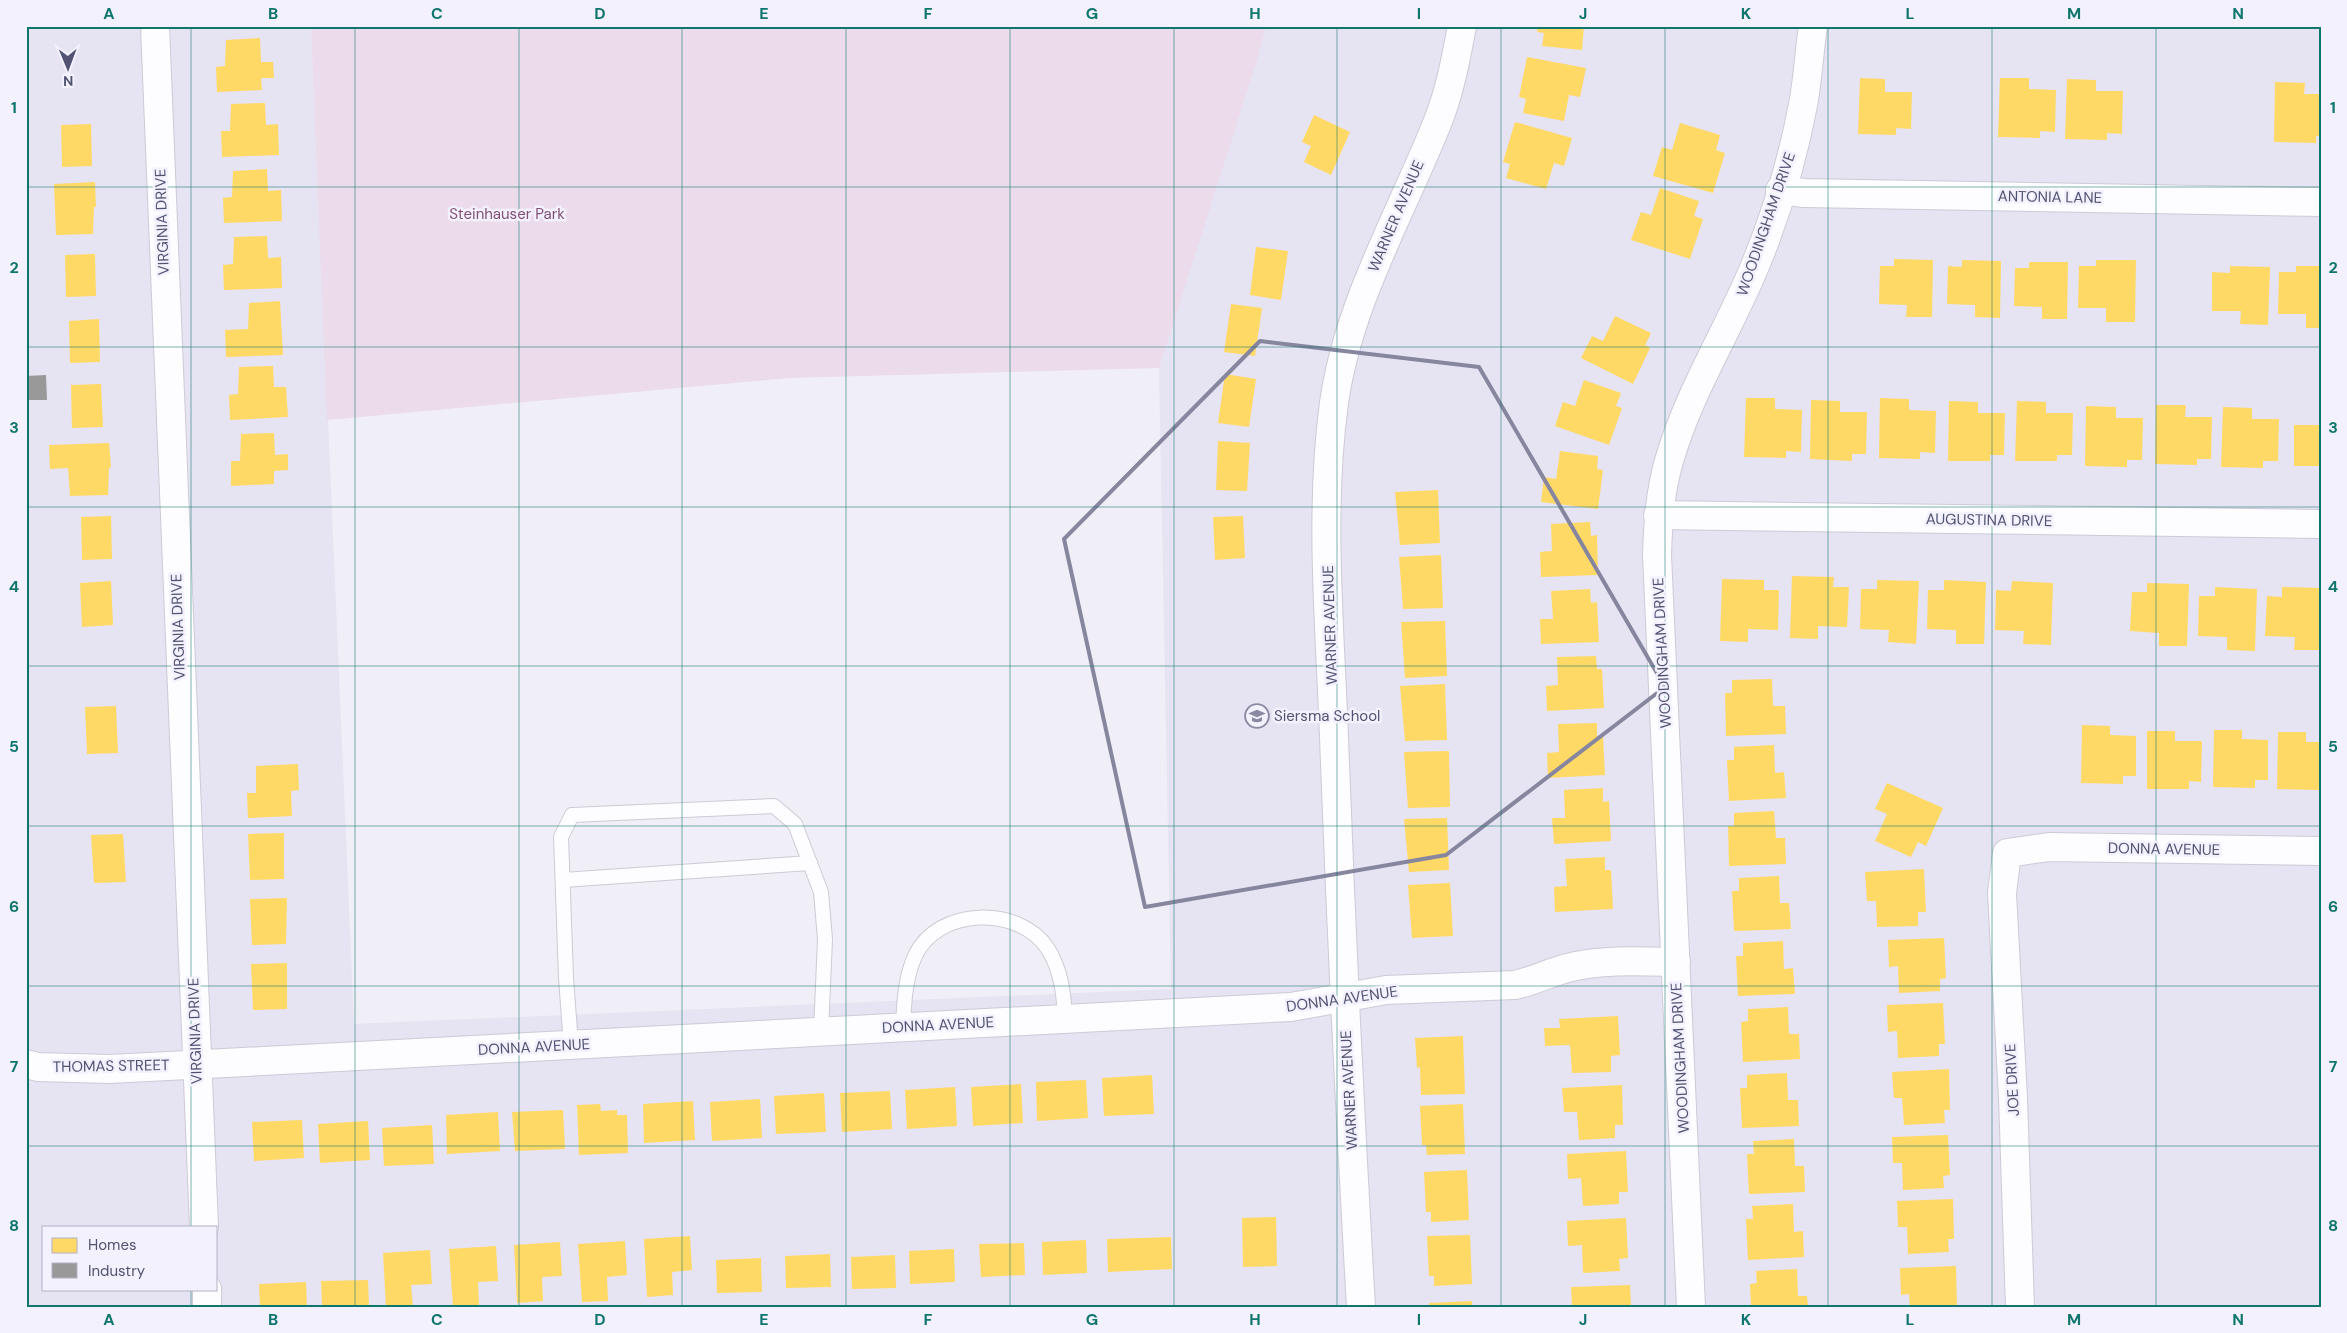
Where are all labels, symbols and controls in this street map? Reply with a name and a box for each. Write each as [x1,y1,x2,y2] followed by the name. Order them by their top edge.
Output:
[103,3,115,24] text: A
[268,3,278,24] text: B
[431,3,443,24] text: C
[594,3,606,24] text: D
[759,3,769,24] text: E
[924,3,933,24] text: F
[1086,3,1098,24] text: G
[1249,3,1261,24] text: H
[1417,3,1421,24] text: I
[1579,3,1587,24] text: J
[1741,3,1752,24] text: K
[1906,3,1915,24] text: L
[2067,3,2081,24] text: M
[2232,3,2244,24] text: N
[42,42,92,92] north arrow
[63,72,73,90] text: N
[11,97,17,118] text: 1
[2330,97,2336,118] text: 1
[1732,149,1800,299] street label: WOODINGHAM DRIVE
[1363,157,1429,275] street label: WARNER AVENUE
[150,168,174,276] street label: VIRGINIA DRIVE
[1998,186,2102,208] street label: ANTONIA LANE
[449,204,565,224] park label: Steinhauser Park
[9,257,19,278] text: 2
[2328,257,2338,278] text: 2
[9,417,19,438] text: 3
[2328,417,2338,438] text: 3
[1926,509,2052,531] street label: AUGUSTINA DRIVE
[1318,565,1342,685] street label: WARNER AVENUE
[166,573,190,681] street label: VIRGINIA DRIVE
[9,576,19,597] text: 4
[2328,576,2338,597] text: 4
[1648,577,1676,729] street label: WOODINGHAM DRIVE
[1244,703,1270,729] school or university icon: Siersma School
[1274,706,1380,726] place label: Siersma School
[9,736,19,757] text: 5
[2328,736,2338,757] text: 5
[2108,838,2220,860] street label: DONNA AVENUE
[9,896,19,917] text: 6
[2328,896,2338,917] text: 6
[183,977,207,1085] street label: VIRGINIA DRIVE
[1285,981,1399,1017] street label: DONNA AVENUE
[1666,982,1694,1134] street label: WOODINGHAM DRIVE
[881,1012,995,1038] street label: DONNA AVENUE
[1336,1030,1362,1150] street label: WARNER AVENUE
[477,1034,591,1060] street label: DONNA AVENUE
[2000,1043,2024,1117] street label: JOE DRIVE
[53,1055,169,1077] street label: THOMAS STREET
[10,1056,19,1077] text: 7
[2329,1056,2338,1077] text: 7
[9,1215,19,1236] text: 8
[2328,1215,2338,1236] text: 8
[42,1226,218,1290] legend
[88,1235,137,1255] text: Homes
[88,1261,146,1281] text: Industry
[103,1309,115,1330] text: A
[268,1309,278,1330] text: B
[431,1309,443,1330] text: C
[594,1309,606,1330] text: D
[759,1309,769,1330] text: E
[924,1309,933,1330] text: F
[1086,1309,1098,1330] text: G
[1249,1309,1261,1330] text: H
[1417,1309,1421,1330] text: I
[1579,1309,1587,1330] text: J
[1741,1309,1752,1330] text: K
[1906,1309,1915,1330] text: L
[2067,1309,2081,1330] text: M
[2232,1309,2244,1330] text: N

